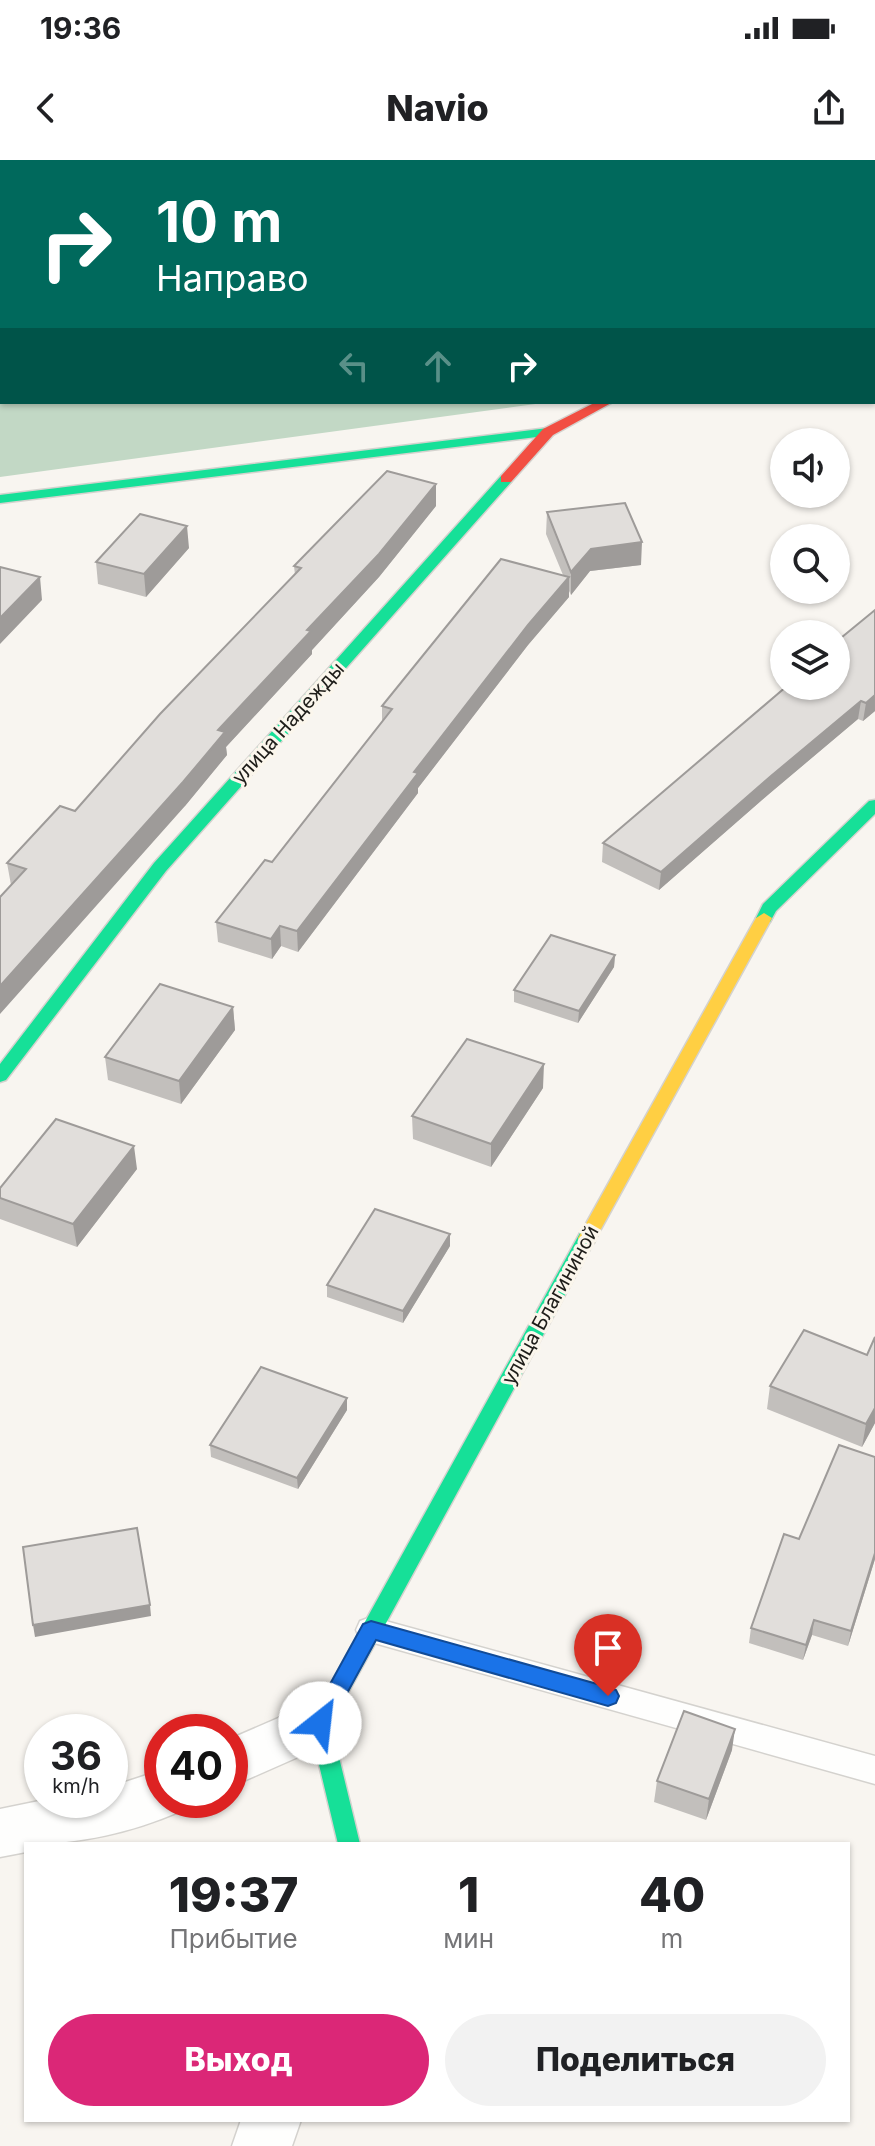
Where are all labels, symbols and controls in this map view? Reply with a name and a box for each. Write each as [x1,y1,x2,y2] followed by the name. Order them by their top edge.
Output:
[40,10,121,46] text: 19:36
[24,86,68,130] icon: back
[386,86,489,130] text: Navio
[807,86,851,130] icon: share
[156,188,282,256] text: 10 m
[24,192,128,296] icon: right
[156,256,309,300] text: Направо
[332,344,376,388] icon: left
[416,344,460,388] icon: ahead
[500,344,544,388] icon: right
[770,428,850,700] map controls
[770,428,850,508] button: sound
[770,524,850,604] button: search
[770,620,850,700] button: layers
[227,657,349,789] street label: улица Надежды
[496,1221,604,1389] street label: улица Благининой
[574,1614,642,1696] pin
[586,1626,630,1670] icon: arrive
[278,1681,362,1765] position arrow
[144,1714,248,1818] speed limit sign: 40
[50,1731,102,1780] text: 36
[52,1774,100,1798] text: km/h
[169,1865,298,1924] text: 19:37
[458,1865,479,1924] text: 1
[639,1865,705,1924] text: 40
[170,1923,298,1954] text: Прибытие
[443,1923,494,1954] text: мин
[661,1923,683,1954] text: m
[48,2014,429,2106] button: Выход
[445,2014,826,2106] button: Поделиться

